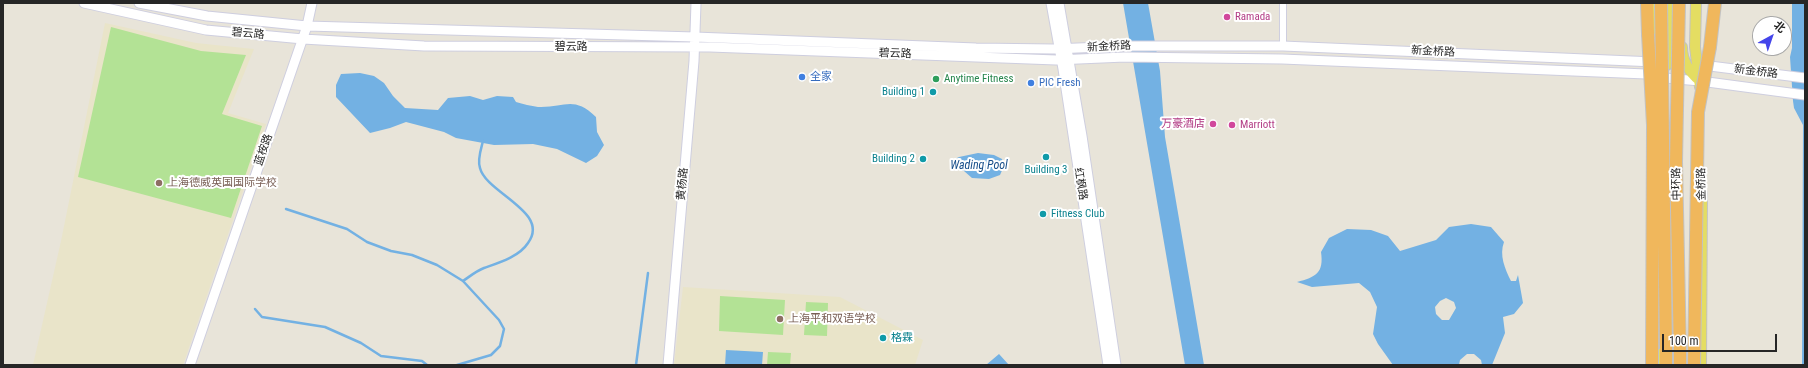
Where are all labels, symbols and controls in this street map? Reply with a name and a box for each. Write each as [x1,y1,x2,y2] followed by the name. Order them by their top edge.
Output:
[1235,10,1270,24] place label: Ramada
[1222,12,1232,22] marker: Ramada
[1752,16,1792,56] north arrow
[1771,19,1788,36] text: 北
[231,26,265,42] street label: 碧云路
[1087,39,1131,55] street label: 新金桥路
[555,40,587,54] street label: 碧云路
[1411,44,1455,60] street label: 新金桥路
[878,47,912,61] street label: 碧云路
[1733,63,1779,81] street label: 新金桥路
[810,70,832,84] place label: 全家
[797,72,807,82] marker: 全家
[944,72,1014,86] place label: Anytime Fitness
[931,74,941,84] marker: Anytime Fitness
[1039,76,1080,90] place label: PIC Fresh
[1026,78,1036,88] marker: PIC Fresh
[882,85,925,99] place label: Building 1
[928,87,938,97] marker: Building 1
[1161,117,1205,131] place label: 万豪酒店
[1240,118,1275,132] place label: Marriott
[1208,119,1218,129] marker: 万豪酒店
[1227,120,1237,130] marker: Marriott
[252,132,276,168] street label: 蓝桉路
[872,152,915,166] place label: Building 2
[1041,152,1051,162] marker: Building 3
[918,154,928,164] marker: Building 2
[950,159,1008,173] water label: Wading Pool
[1024,163,1068,177] place label: Building 3
[675,167,691,201] street label: 黄杨路
[1071,167,1089,201] street label: 红枫路
[1670,167,1684,201] street label: 中环路
[1695,167,1709,201] street label: 金桥路
[167,176,277,190] place label: 上海德威英国国际学校
[154,178,164,188] marker: 上海德威英国国际学校
[1051,207,1105,221] place label: Fitness Club
[1038,209,1048,219] marker: Fitness Club
[788,312,876,326] place label: 上海平和双语学校
[775,314,785,324] marker: 上海平和双语学校
[1664,326,1779,352] scale bar
[891,331,913,345] place label: 格霖
[878,333,888,343] marker: 格霖
[1669,334,1699,348] text: 100 m

